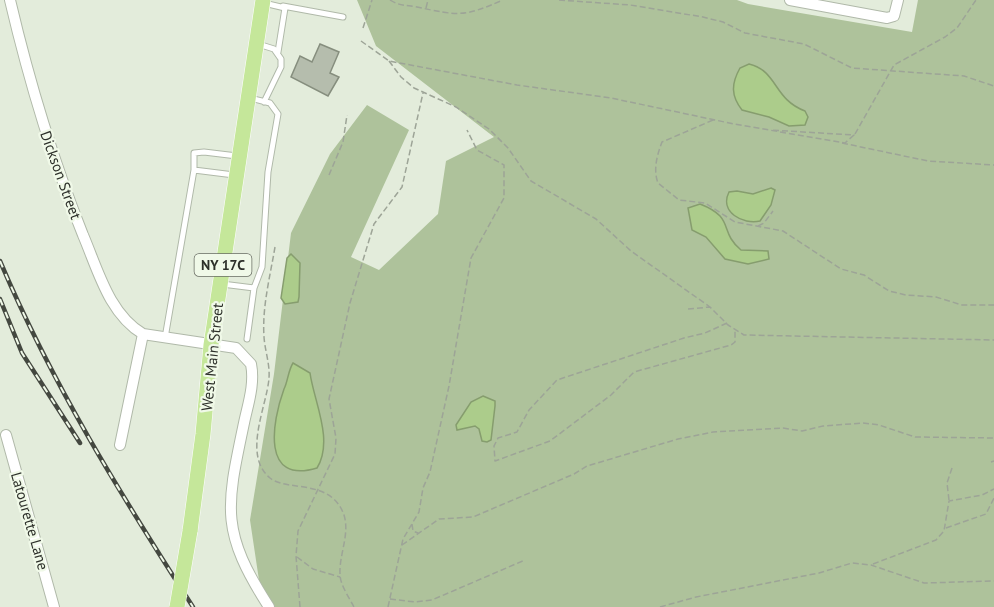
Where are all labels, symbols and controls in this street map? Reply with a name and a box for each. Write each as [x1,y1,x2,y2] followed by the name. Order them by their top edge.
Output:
[36,128,86,222] street label: Dickson Street
[194,254,252,276] road number: NY 17C
[197,302,227,412] street label: West Main Street
[7,470,53,572] street label: Latourette Lane

